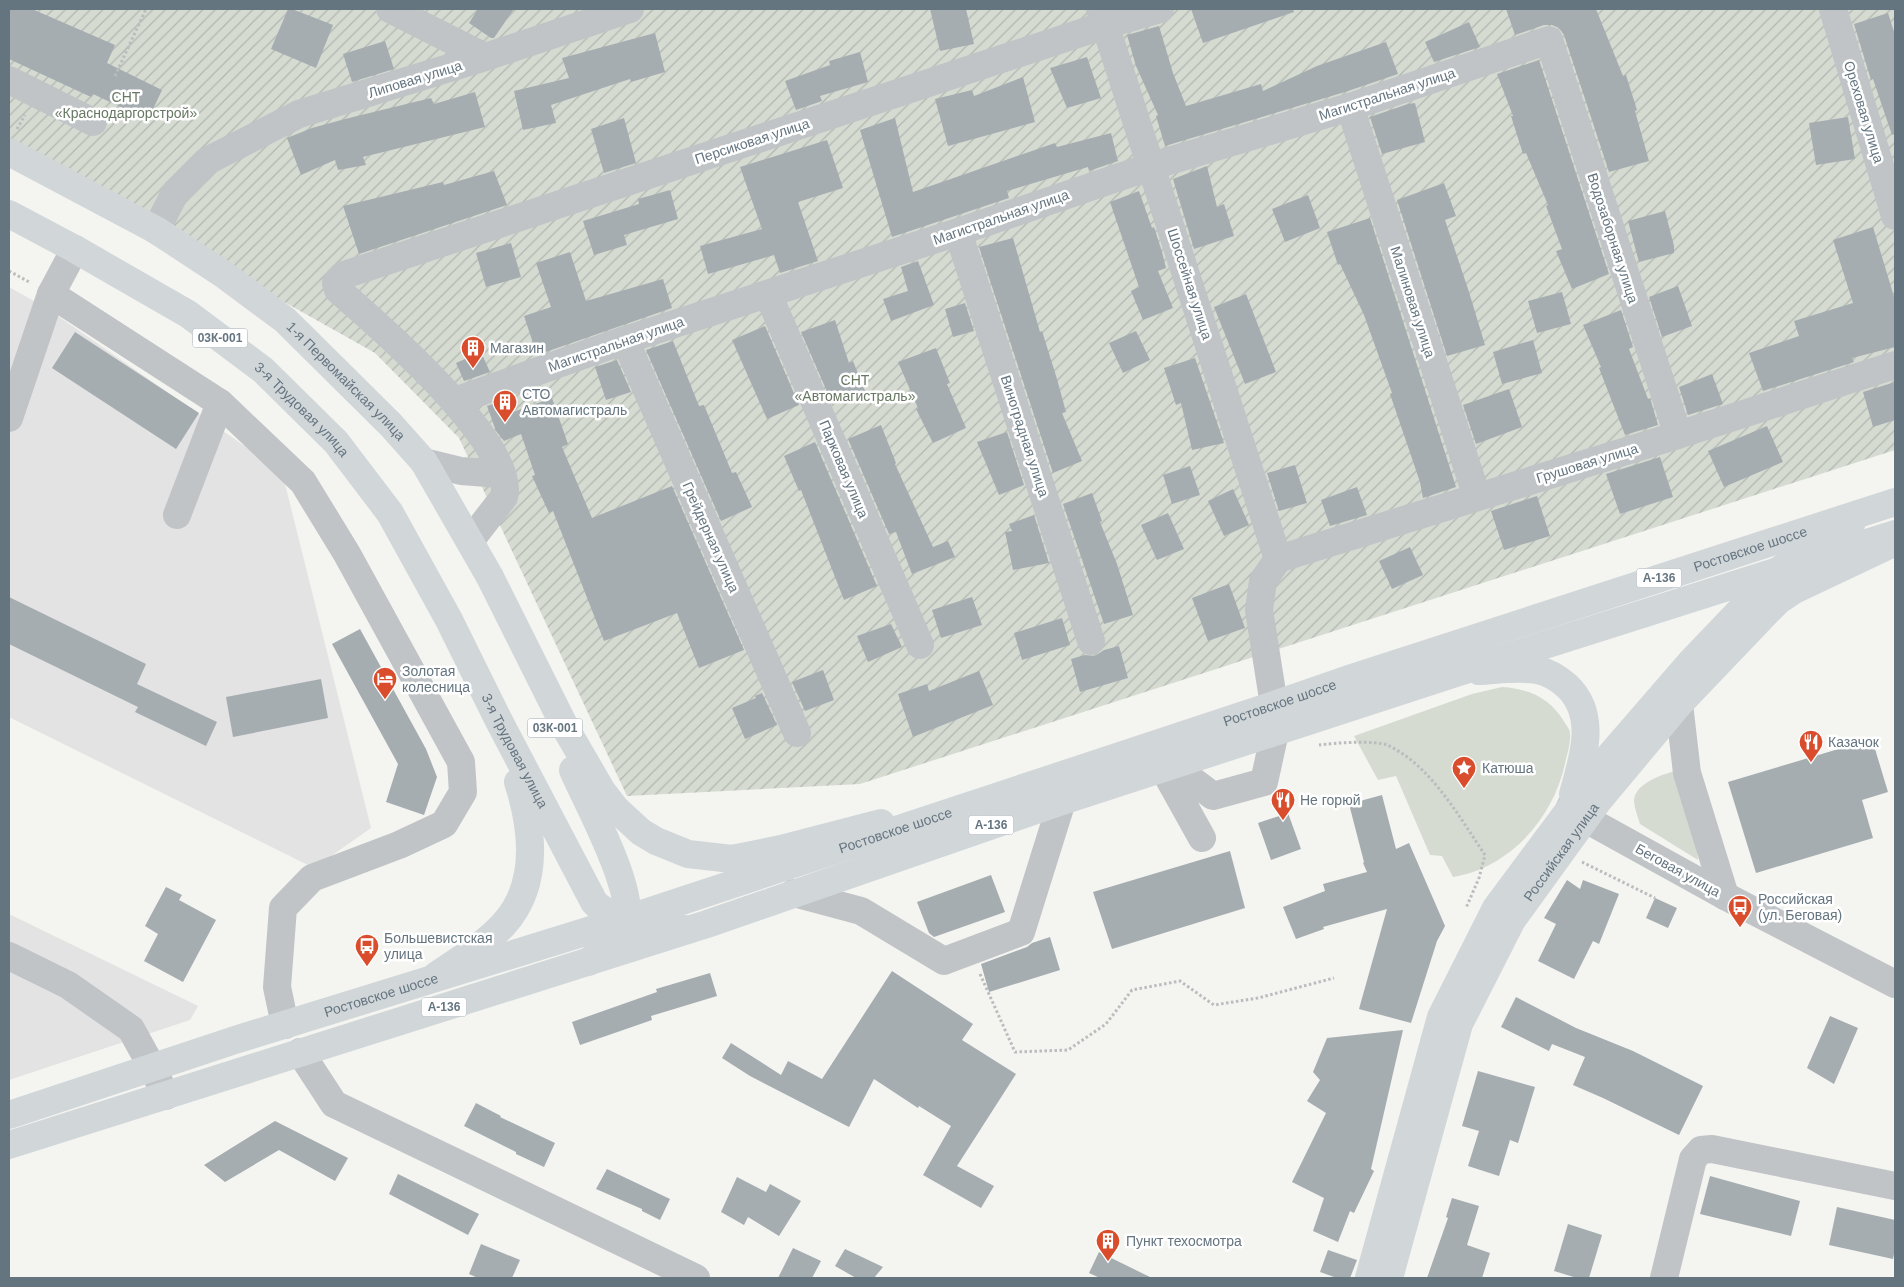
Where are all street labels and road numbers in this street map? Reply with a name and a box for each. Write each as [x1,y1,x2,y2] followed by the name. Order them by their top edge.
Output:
[366,57,464,101] street label: Липовая улица
[1841,59,1887,165] street label: Ореховая улица
[1317,64,1457,124] street label: Магистральная улица
[693,115,812,167] street label: Персиковая улица
[1584,171,1642,305] street label: Водозаборная улица
[931,186,1071,248] street label: Магистральная улица
[1165,227,1216,342] street label: Шоссейная улица
[1387,244,1439,360] street label: Малиновая улица
[546,313,686,375] street label: Магистральная улица
[283,318,409,444] street label: 1-я Первомайская улица
[192,328,248,348] road number: 03К-001
[252,359,352,460] street label: 3-я Трудовая улица
[998,373,1052,499] street label: Виноградная улица
[816,418,872,521] street label: Парковая улица
[1534,440,1640,486] street label: Грушовая улица
[679,479,743,595] street label: Грейдерная улица
[1691,523,1809,575] street label: Ростовское шоссе
[1636,568,1682,588] road number: А-136
[1221,676,1339,729] street label: Ростовское шоссе
[479,691,551,811] street label: 3-я Трудовая улица
[528,718,582,738] road number: 03К-001
[1520,800,1602,904] street label: Российская улица
[837,804,954,856] street label: Ростовское шоссе
[968,816,1014,834] road number: А-136
[1633,840,1723,900] street label: Беговая улица
[322,970,440,1020] street label: Ростовское шоссе
[422,998,466,1016] road number: А-136

